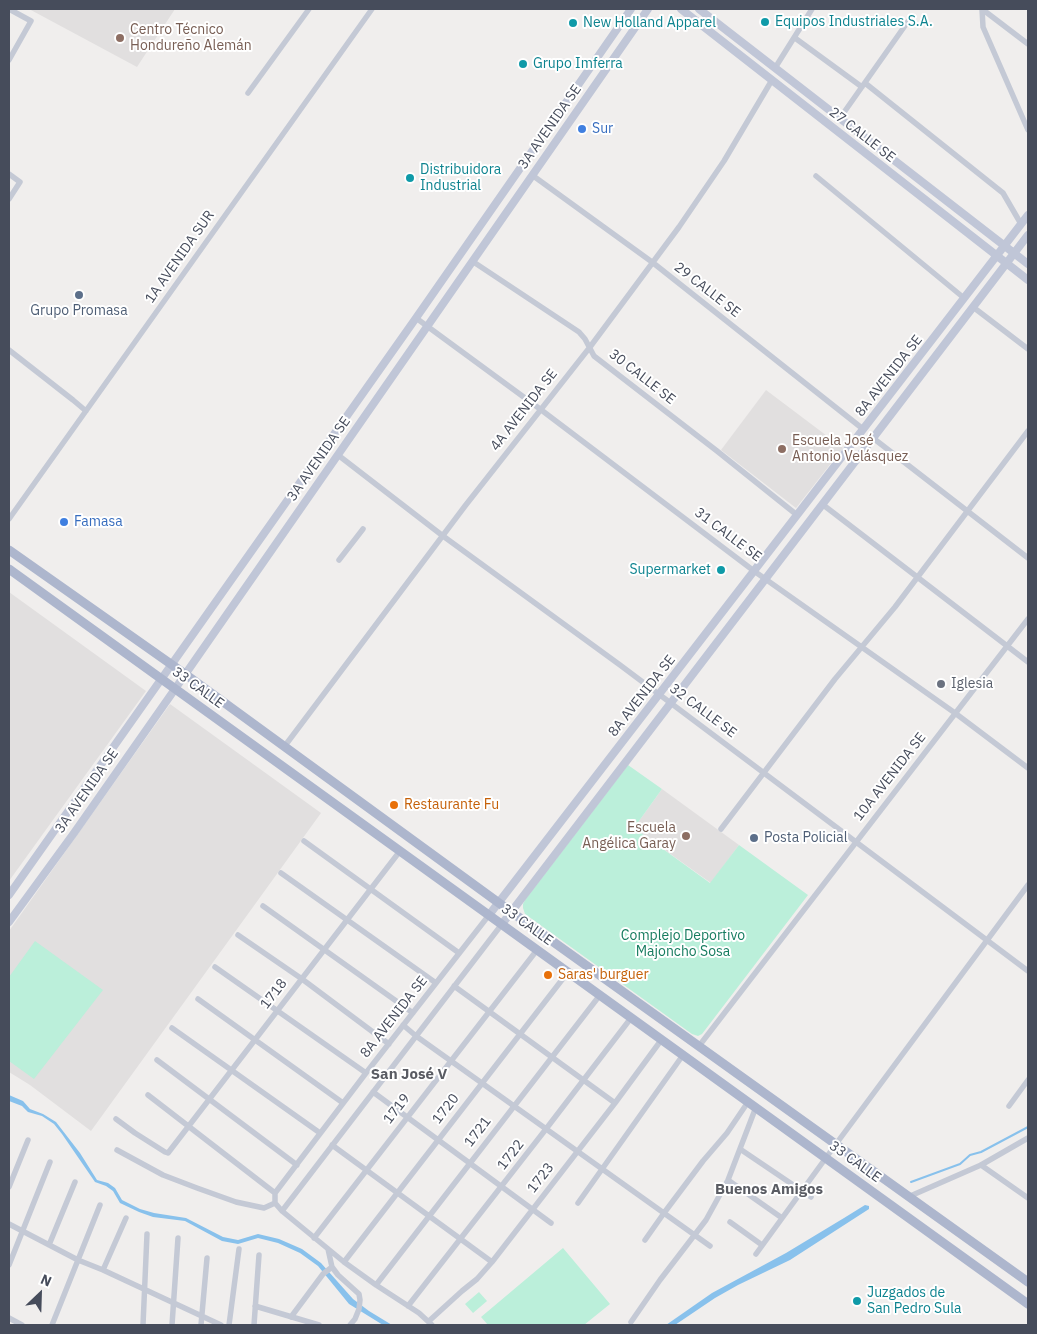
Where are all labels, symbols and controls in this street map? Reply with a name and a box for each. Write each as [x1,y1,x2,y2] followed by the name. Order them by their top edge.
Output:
[775,14,933,30] place label: Equipos Industriales S.A.
[583,15,716,31] place label: New Holland Apparel
[759,16,771,28] marker: Equipos Industriales S.A.
[567,17,579,29] marker: New Holland Apparel
[130,22,252,54] place label: Centro Técnico Hondureño Alemán
[114,32,126,44] marker: Centro Técnico Hondureño Alemán
[533,56,623,72] place label: Grupo Imferra
[517,58,529,70] marker: Grupo Imferra
[515,82,585,172] street label: 3A AVENIDA SE
[825,104,899,166] street label: 27 CALLE SE
[592,121,613,137] place label: Sur
[576,123,588,135] marker: Sur
[420,162,501,194] place label: Distribuidora Industrial
[404,172,416,184] marker: Distribuidora Industrial
[142,207,218,307] street label: 1A AVENIDA SUR
[670,259,744,321] street label: 29 CALLE SE
[73,289,85,301] marker: Grupo Promasa
[30,303,128,319] place label: Grupo Promasa
[852,332,926,420] street label: 8A AVENIDA SE
[605,346,679,408] street label: 30 CALLE SE
[487,366,561,454] street label: 4A AVENIDA SE
[284,414,354,504] street label: 3A AVENIDA SE
[792,433,908,466] place label: Escuela José Antonio Velásquez
[776,443,788,455] marker: Escuela José Antonio Velásquez
[691,504,765,566] street label: 31 CALLE SE
[74,514,123,530] place label: Famasa
[58,516,70,528] marker: Famasa
[629,562,711,578] place label: Supermarket
[715,564,727,576] marker: Supermarket
[605,652,679,740] street label: 8A AVENIDA SE
[169,664,227,712] street label: 33 CALLE
[951,676,993,692] place label: Iglesia
[935,678,947,690] marker: Iglesia
[666,680,740,742] street label: 32 CALLE SE
[850,729,930,825] street label: 10A AVENIDA SE
[52,746,122,836] street label: 3A AVENIDA SE
[404,797,499,813] place label: Restaurante Fu
[388,799,400,811] marker: Restaurante Fu
[582,820,676,852] place label: Escuela Angélica Garay
[680,830,692,842] marker: Escuela Angélica Garay
[764,830,848,846] place label: Posta Policial
[748,832,760,844] marker: Posta Policial
[498,901,556,949] street label: 33 CALLE
[621,928,745,960] park label: Complejo Deportivo Majoncho Sosa
[558,967,649,983] place label: Saras' burguer
[542,969,554,981] marker: Saras' burguer
[357,973,431,1061] street label: 8A AVENIDA SE
[257,976,291,1012] street label: 1718
[371,1066,447,1084] district label: San José V
[380,1091,414,1127] street label: 1719
[429,1091,463,1127] street label: 1720
[461,1114,495,1150] street label: 1721
[494,1137,528,1173] street label: 1722
[826,1138,884,1186] street label: 33 CALLE
[524,1160,558,1196] street label: 1723
[715,1181,823,1199] district label: Buenos Amigos
[15,1269,65,1319] north arrow
[38,1270,54,1291] text: N
[867,1285,961,1318] place label: Juzgados de San Pedro Sula
[851,1295,863,1307] marker: Juzgados de San Pedro Sula

